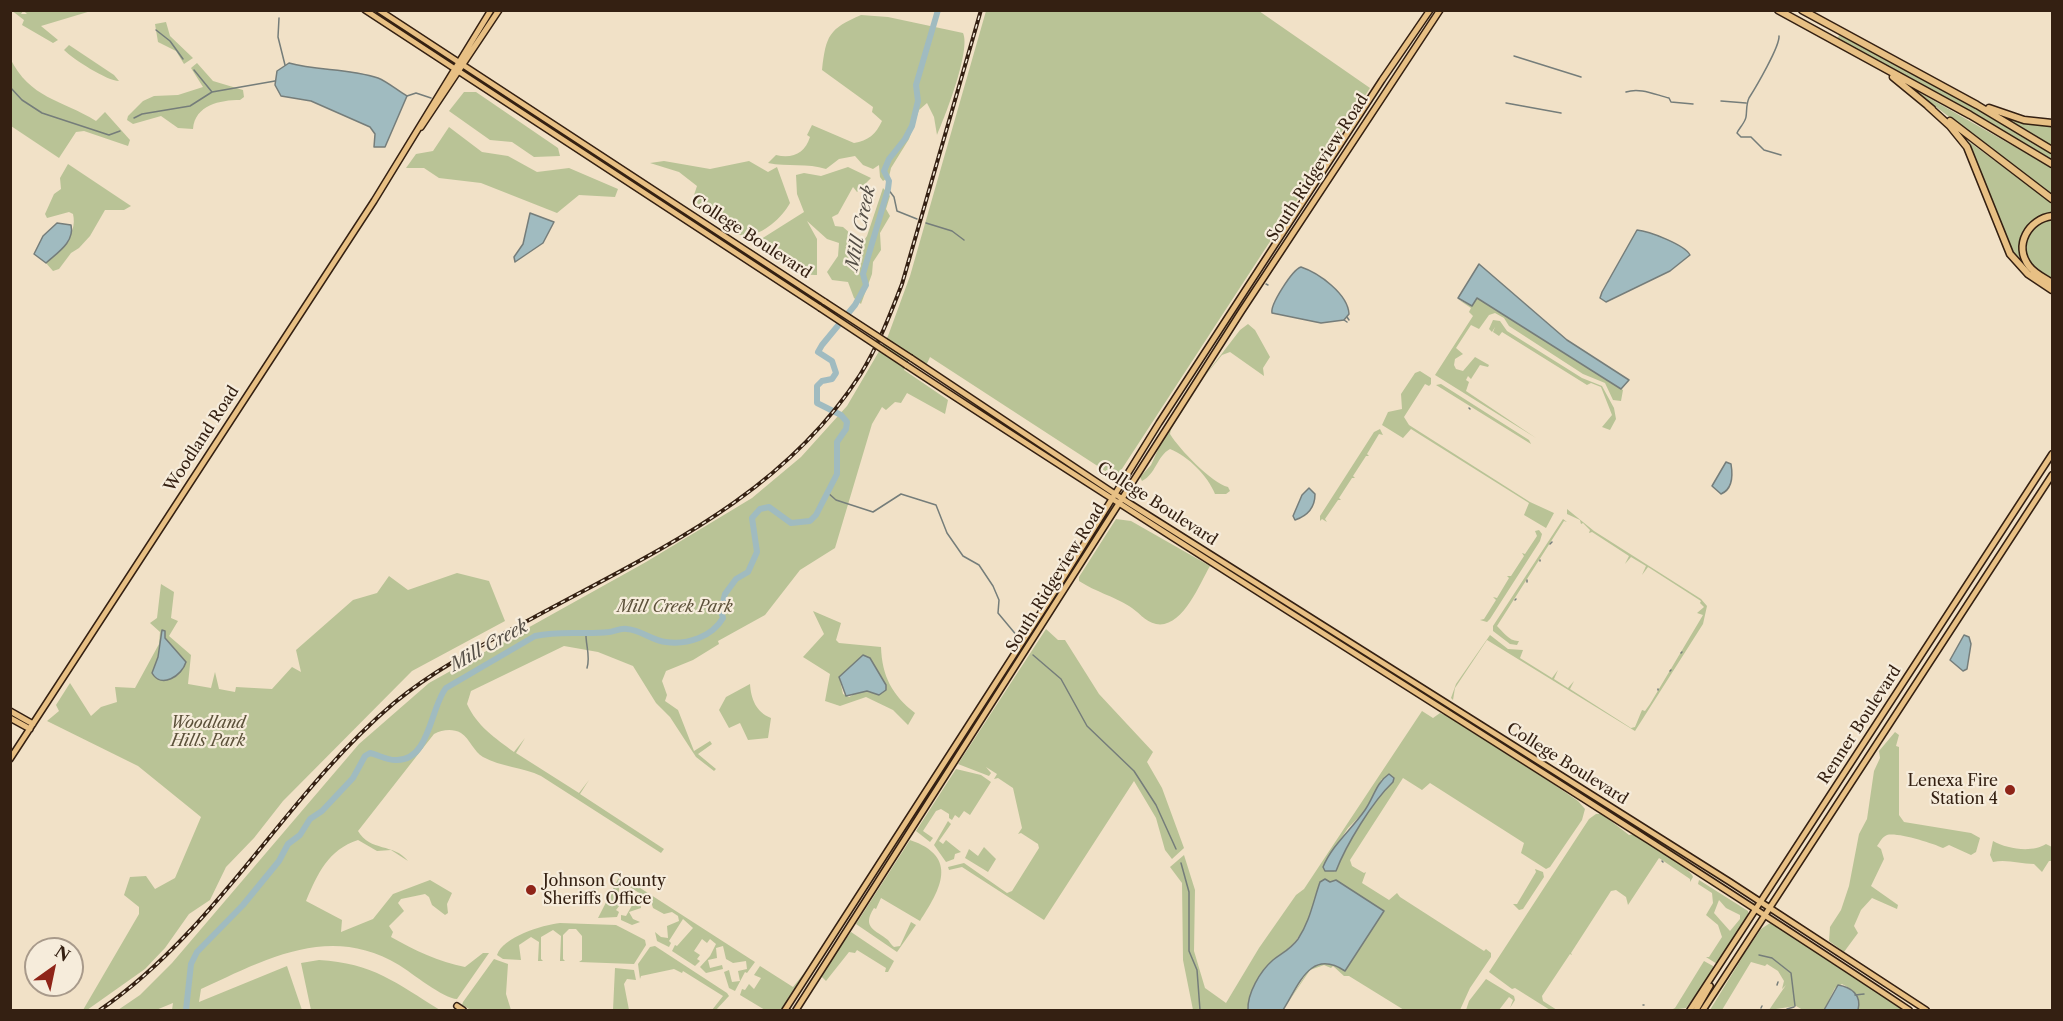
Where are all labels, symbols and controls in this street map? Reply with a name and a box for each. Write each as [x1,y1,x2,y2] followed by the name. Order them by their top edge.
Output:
[1263,91,1373,245] street label: South Ridgeview Road
[841,184,881,272] water label: Mill Creek
[687,191,815,283] street label: College Boulevard
[161,382,243,496] street label: Woodland Road
[1093,458,1221,550] street label: College Boulevard
[1002,500,1110,656] street label: South Ridgeview Road
[617,597,733,617] park label: Mill Creek Park
[446,616,532,676] water label: Mill Creek
[1814,662,1906,788] street label: Renner Boulevard
[171,713,245,751] park label: Woodland Hills Park
[1503,719,1631,809] street label: College Boulevard
[1907,771,1998,809] place label: Lenexa Fire Station 4
[2003,783,2017,797] marker: Lenexa Fire Station 4
[543,871,666,909] place label: Johnson County Sheriffs Office
[524,883,538,897] marker: Johnson County Sheriffs Office
[24,937,84,997] north arrow
[51,941,74,966] text: N

